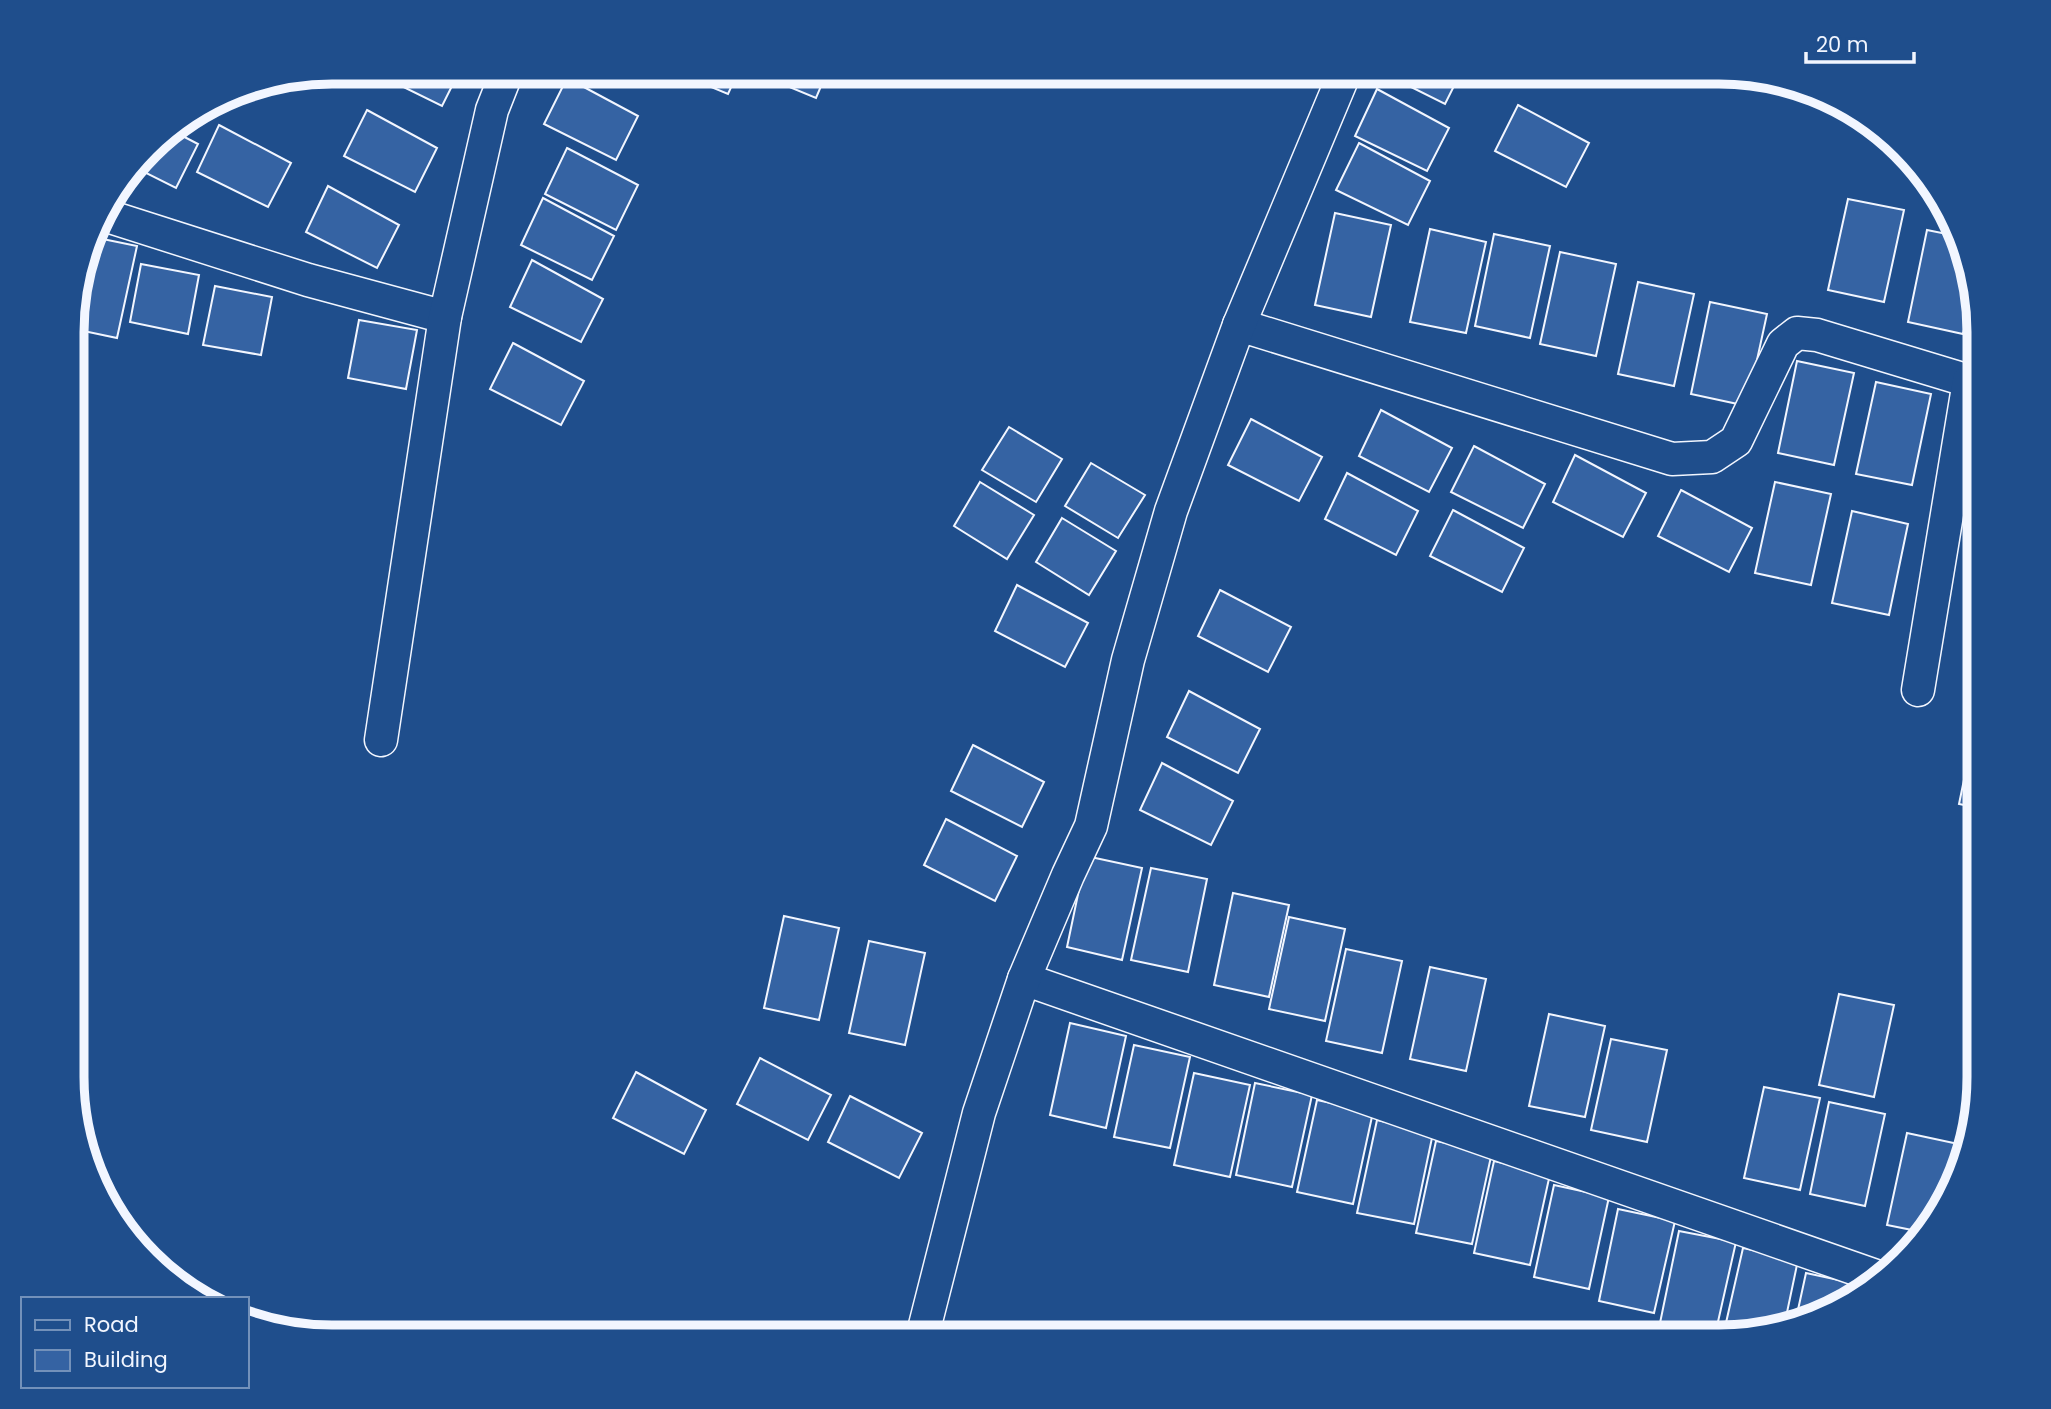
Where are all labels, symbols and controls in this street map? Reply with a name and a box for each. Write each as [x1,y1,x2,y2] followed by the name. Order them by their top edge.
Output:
[1806,21,1914,65] scale bar
[1816,30,1869,59] text: 20 m
[21,1297,248,1388] legend
[84,1310,139,1339] text: Road
[84,1345,168,1374] text: Building

